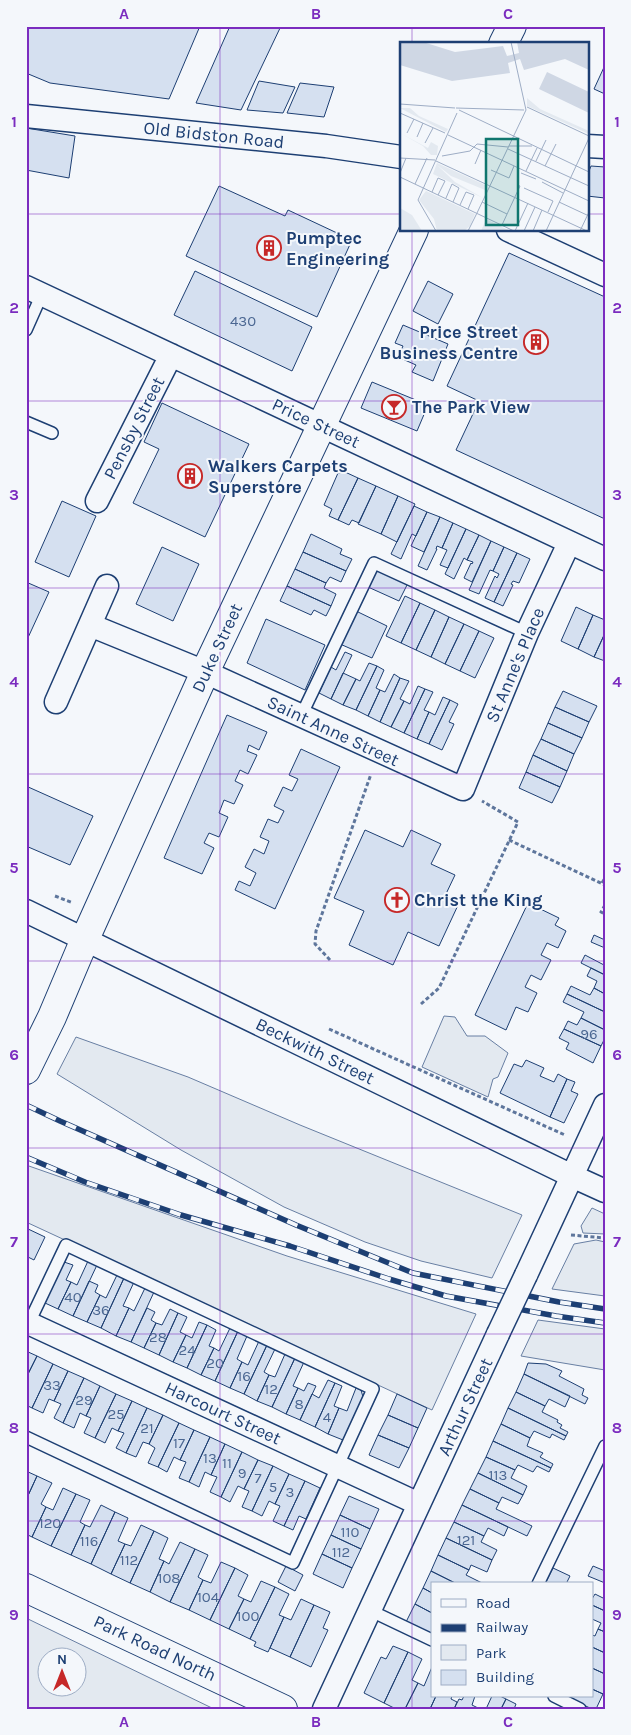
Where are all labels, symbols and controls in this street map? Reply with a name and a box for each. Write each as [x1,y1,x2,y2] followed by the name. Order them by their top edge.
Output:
[119,4,129,23] text: A
[311,4,321,23] text: B
[503,4,513,23] text: C
[400,42,588,231] inset map
[11,112,17,131] text: 1
[614,112,620,131] text: 1
[143,117,285,153] street label: Old Bidston Road
[286,227,390,270] place label: Pumptec Engineering
[256,235,282,261] building icon: Pumptec Engineering
[9,298,19,317] text: 2
[612,298,622,317] text: 2
[230,312,256,330] house number: 430
[379,321,518,364] place label: Price Street Business Centre
[523,329,549,355] building icon: Price Street Business Centre
[99,373,169,483] street label: Pensby Street
[269,393,363,453] street label: Price Street
[381,394,407,420] bar icon: The Park View
[412,396,530,418] place label: The Park View
[208,455,348,498] place label: Walkers Carpets Superstore
[177,463,203,489] building icon: Walkers Carpets Superstore
[9,485,19,504] text: 3
[612,485,622,504] text: 3
[187,600,247,696] street label: Duke Street
[481,604,549,726] street label: St Anne's Place
[9,672,19,691] text: 4
[612,672,622,691] text: 4
[264,691,403,771] street label: Saint Anne Street
[9,858,19,877] text: 5
[612,858,622,877] text: 5
[384,887,410,913] church icon: Christ the King
[414,889,543,911] place label: Christ the King
[252,1013,378,1089] street label: Beckwith Street
[580,1025,598,1043] house number: 96
[9,1045,19,1064] text: 6
[612,1045,622,1064] text: 6
[10,1232,18,1251] text: 7
[613,1232,621,1251] text: 7
[64,1288,82,1306] house number: 40
[92,1301,110,1319] house number: 36
[149,1328,167,1346] house number: 28
[178,1341,196,1359] house number: 24
[206,1354,224,1372] house number: 20
[433,1354,497,1459] street label: Arthur Street
[237,1367,251,1385] house number: 16
[43,1376,61,1394] house number: 33
[162,1377,285,1450] street label: Harcourt Street
[264,1380,278,1398] house number: 12
[75,1391,93,1409] house number: 29
[294,1395,304,1413] house number: 8
[107,1405,125,1423] house number: 25
[323,1408,332,1426] house number: 4
[9,1418,19,1437] text: 8
[612,1418,622,1437] text: 8
[140,1419,154,1437] house number: 21
[173,1434,185,1452] house number: 17
[203,1449,217,1467] house number: 13
[222,1454,232,1472] house number: 11
[238,1464,246,1482] house number: 9
[489,1466,507,1484] house number: 113
[254,1469,262,1487] house number: 7
[269,1478,277,1496] house number: 5
[286,1483,294,1501] house number: 3
[39,1514,61,1532] house number: 120
[341,1523,360,1541] house number: 110
[457,1531,475,1549] house number: 121
[80,1532,98,1550] house number: 116
[332,1543,350,1561] house number: 112
[120,1551,138,1569] house number: 112
[157,1569,181,1587] house number: 108
[431,1582,594,1698] legend
[197,1588,220,1606] house number: 104
[476,1594,511,1612] text: Road
[9,1605,19,1624] text: 9
[612,1605,622,1624] text: 9
[237,1607,259,1625] house number: 100
[90,1610,220,1686] street label: Park Road North
[476,1618,528,1636] text: Railway
[476,1644,506,1662] text: Park
[38,1648,88,1698] north arrow
[57,1651,67,1668] text: N
[476,1668,534,1686] text: Building
[119,1712,129,1731] text: A
[311,1712,321,1731] text: B
[503,1712,513,1731] text: C

